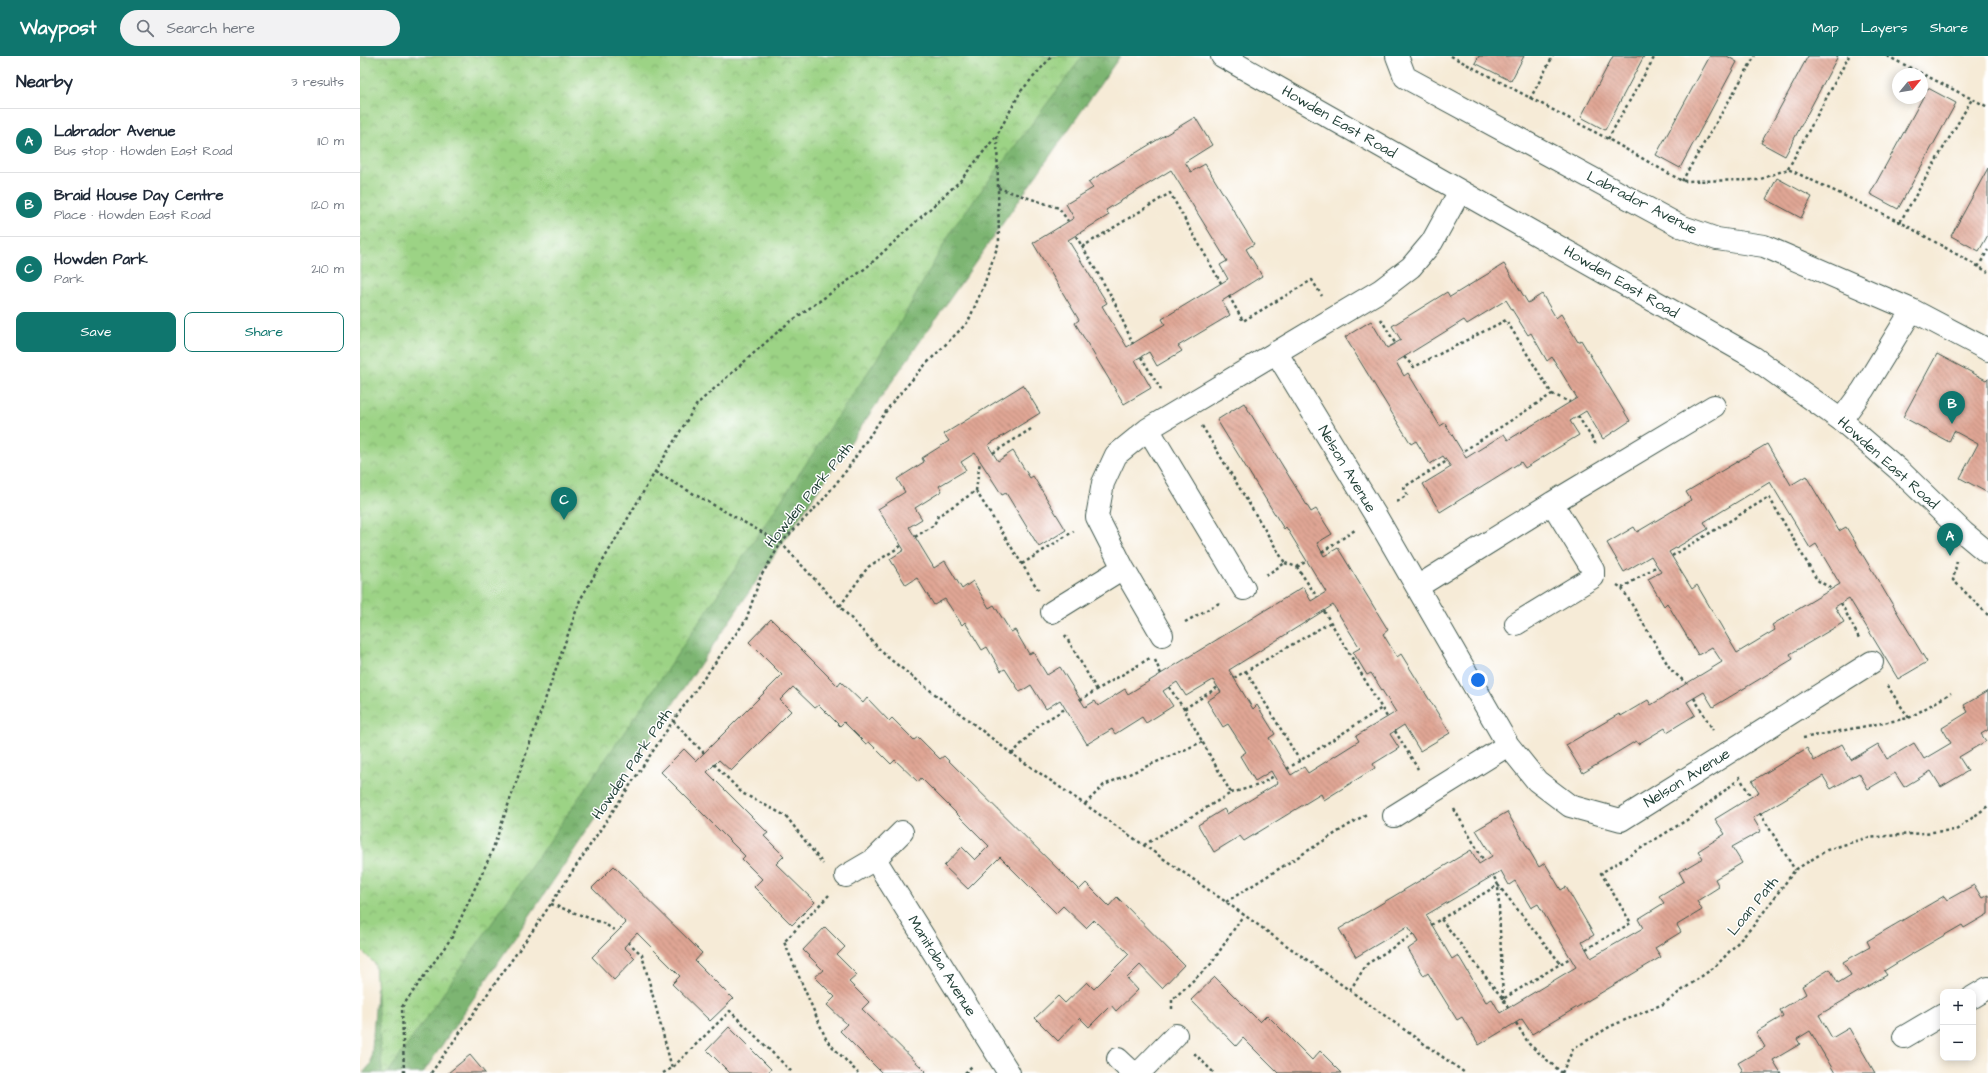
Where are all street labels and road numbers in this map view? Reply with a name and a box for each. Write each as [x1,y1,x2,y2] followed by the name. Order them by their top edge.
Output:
[1278,81,1401,164] street label: Howden East Road
[1583,166,1701,240] street label: Labrador Avenue
[1560,241,1683,324] street label: Howden East Road
[1833,412,1943,514] street label: Howden East Road
[1313,422,1381,516] street label: Nelson Avenue
[760,437,859,552] street label: Howden Park Path
[587,704,677,824] street label: Howden Park Path
[1640,743,1734,813] street label: Nelson Avenue
[1723,871,1784,940] street label: Loan Path
[903,912,981,1020] street label: Manitoba Avenue

